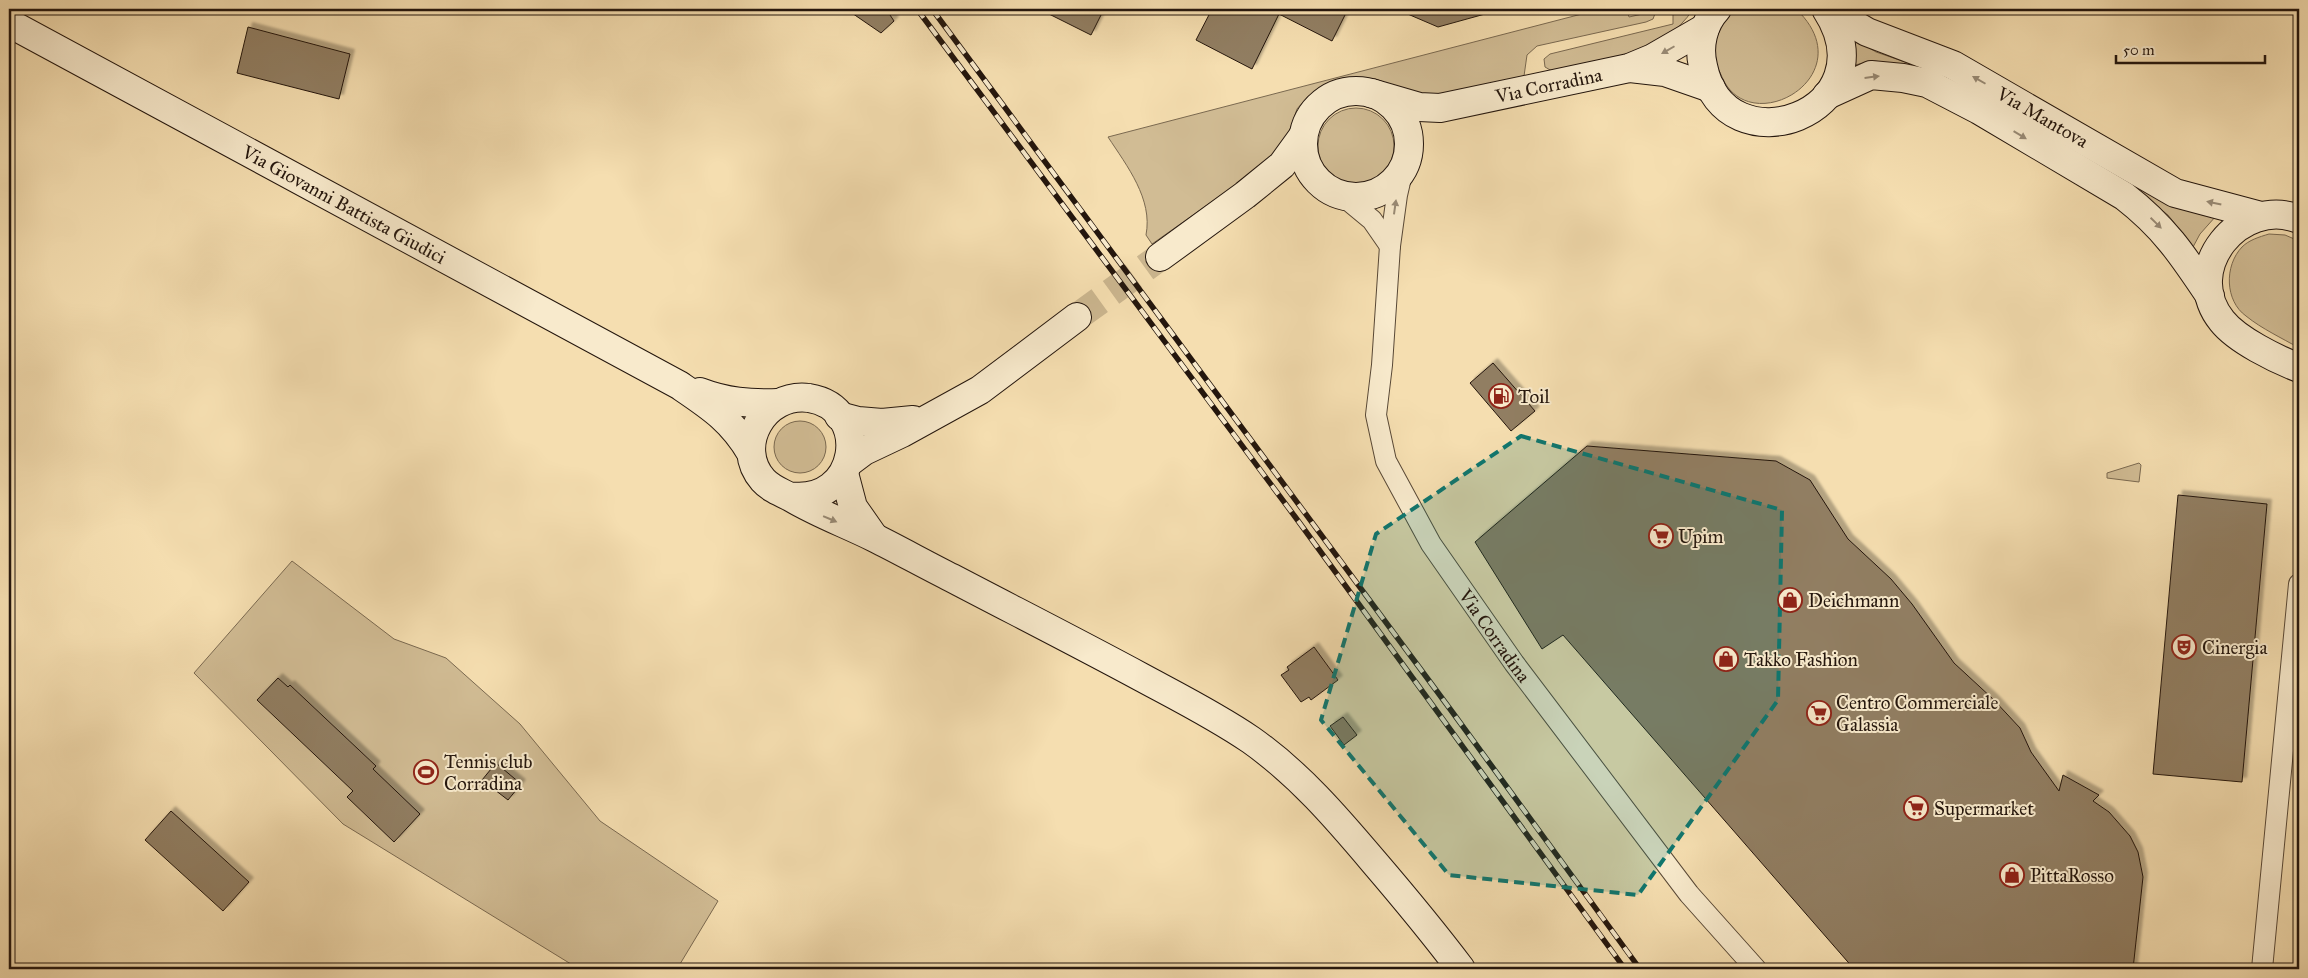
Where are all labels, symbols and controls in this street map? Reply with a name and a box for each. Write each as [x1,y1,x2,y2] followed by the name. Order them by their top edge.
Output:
[2116,32,2264,64] scale bar
[2123,41,2155,59] text: 50 m
[1661,45,1675,54] one-way arrow
[1492,63,1605,108] street label: Via Corradina
[1864,73,1880,81] one-way arrow
[1972,75,1985,84] one-way arrow
[1992,81,2093,153] street label: Via Mantova
[2013,131,2026,140] one-way arrow
[237,140,450,269] street label: Via Giovanni Battista Giudici
[2206,198,2222,206] one-way arrow
[1391,199,1399,215] one-way arrow
[2150,217,2162,229] one-way arrow
[1488,383,1514,409] fuel station icon: Toil
[1518,385,1550,408] place label: Toil
[823,515,837,523] one-way arrow
[1648,523,1674,549] supermarket icon: Upim
[1678,525,1723,548] place label: Upim
[1453,584,1536,688] street label: Via Corradina
[1777,587,1803,613] shop icon: Deichmann
[1808,589,1899,612] place label: Deichmann
[2171,634,2197,660] theatre icon: Cinergia
[2202,636,2269,660] place label: Cinergia
[1713,646,1739,672] shop icon: Takko Fashion
[1744,648,1858,671] place label: Takko Fashion
[1836,691,1998,736] place label: Centro Commerciale Galassia
[1806,700,1832,726] supermarket icon: Centro Commerciale Galassia
[444,750,533,795] place label: Tennis club Corradina
[413,759,439,785] sports icon: Tennis club Corradina
[1903,795,1929,821] supermarket icon: Supermarket
[1934,797,2034,820] place label: Supermarket
[1999,862,2025,888] shop icon: PittaRosso
[2030,864,2114,887] place label: PittaRosso

